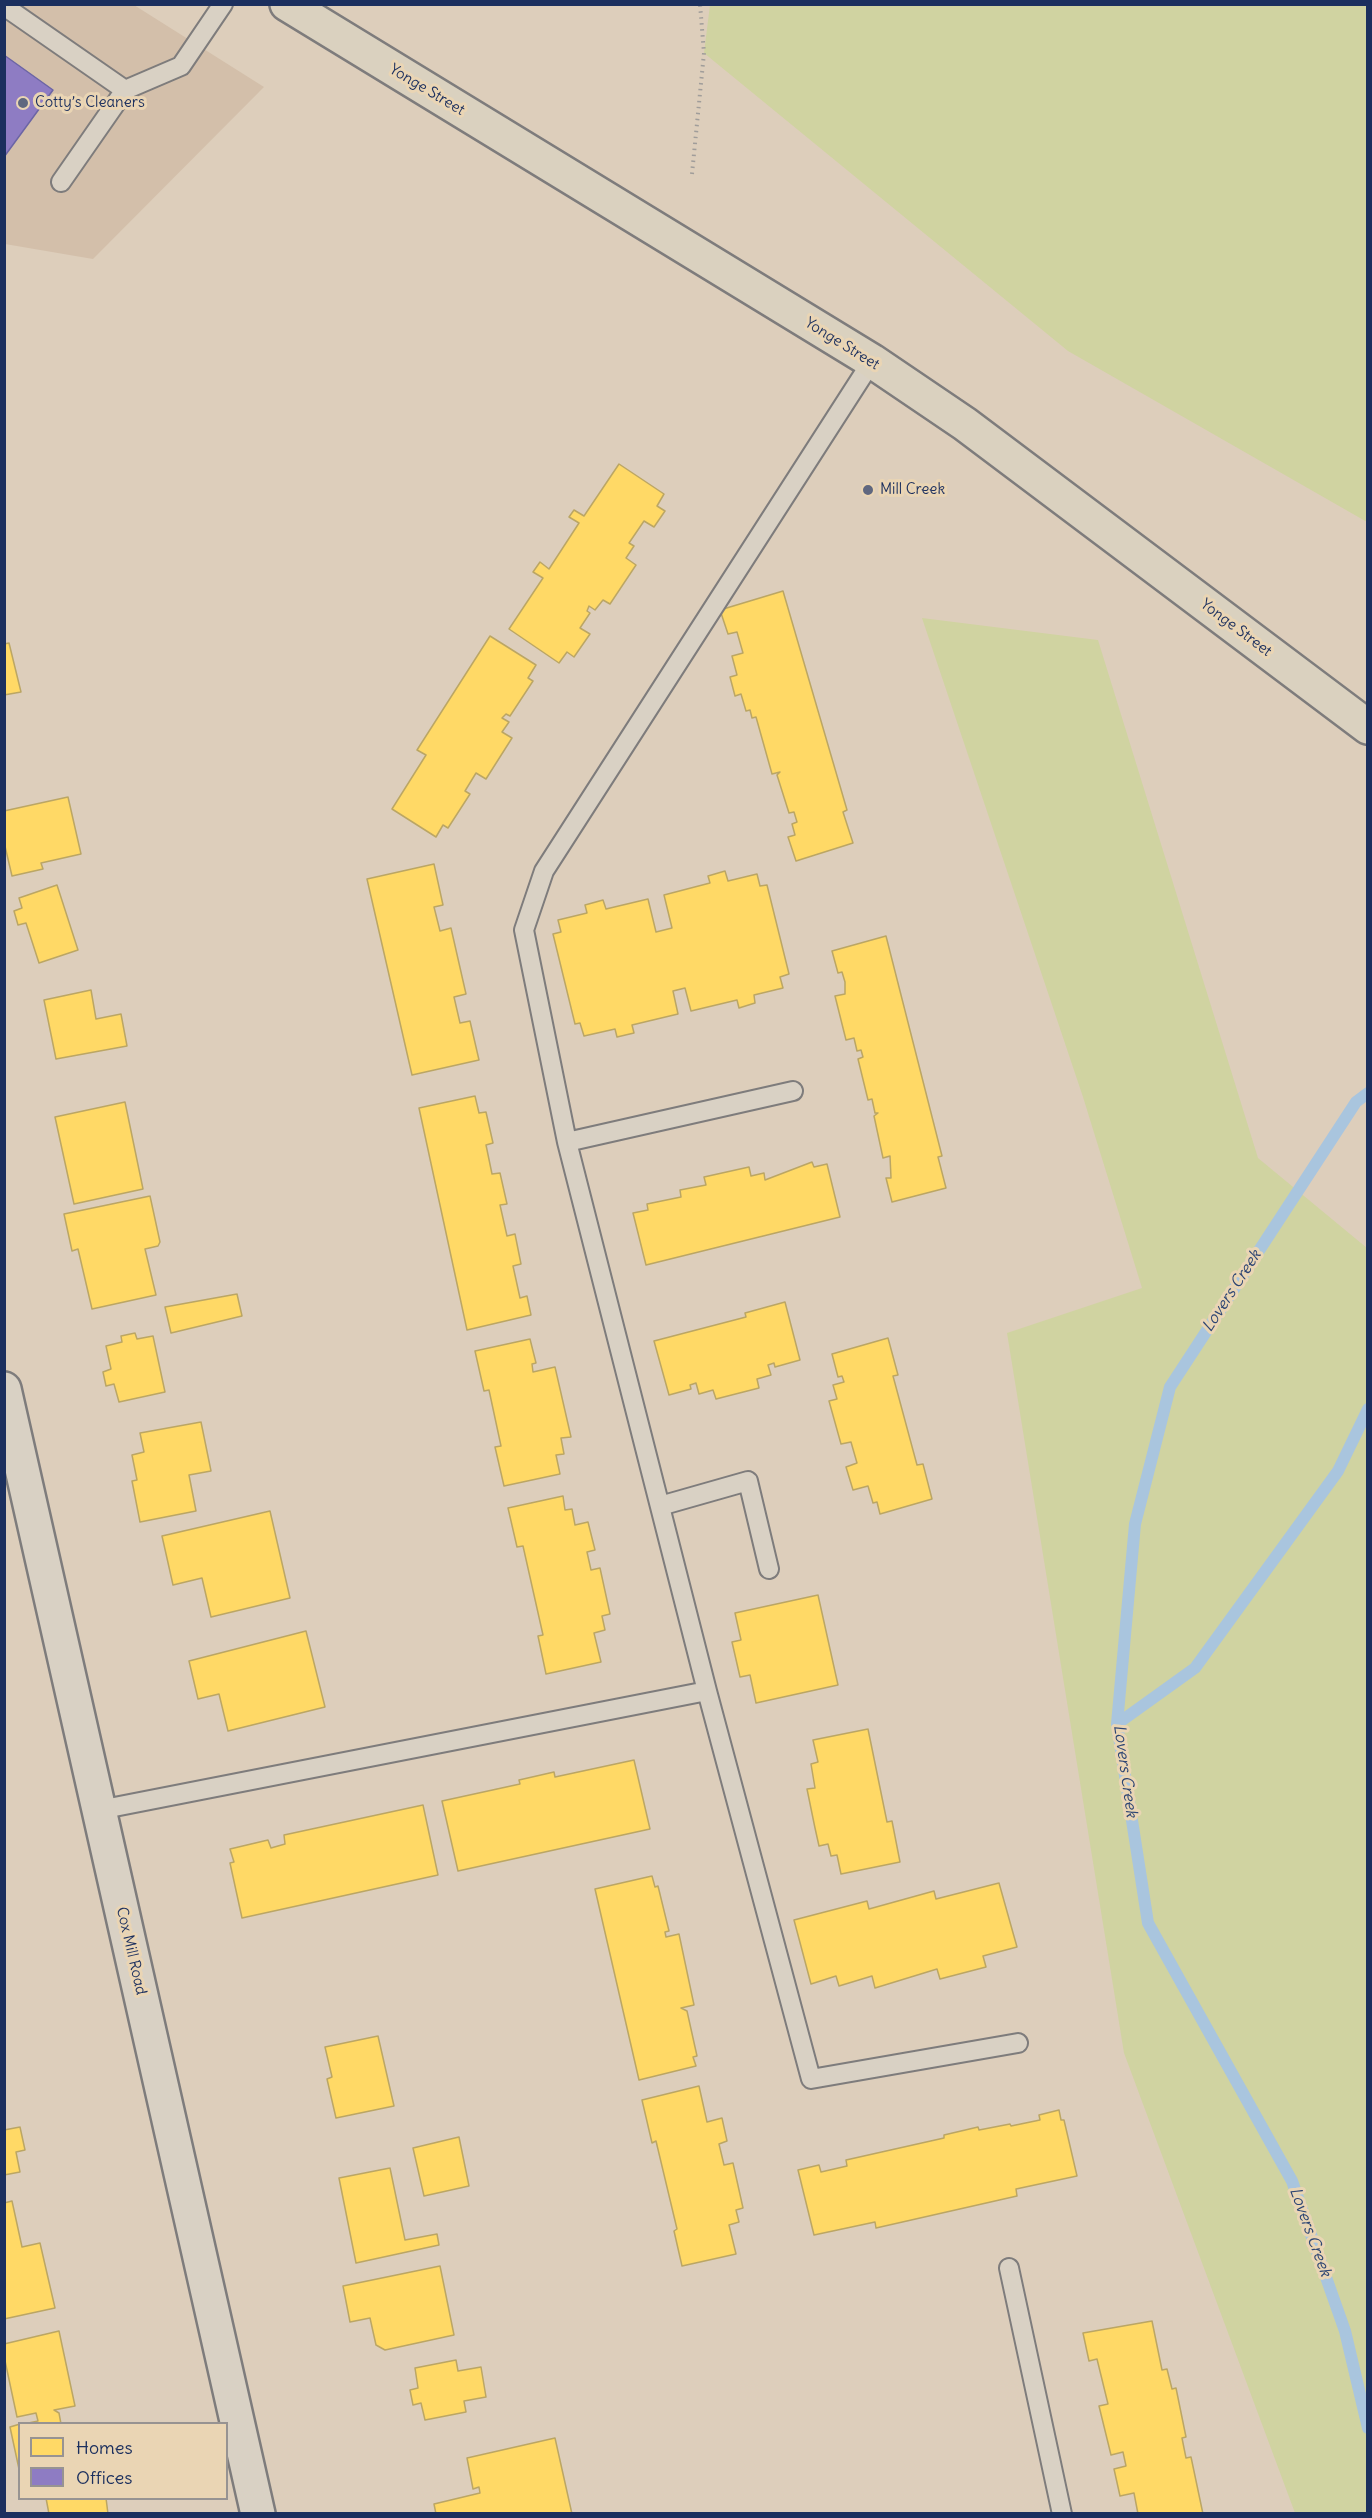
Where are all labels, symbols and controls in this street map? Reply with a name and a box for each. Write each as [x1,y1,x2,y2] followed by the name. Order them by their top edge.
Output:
[386,61,468,119] street label: Yonge Street
[35,94,145,112] place label: Cotty’s Cleaners
[16,96,30,110] marker: Cotty’s Cleaners
[801,314,883,374] street label: Yonge Street
[880,481,945,499] place label: Mill Creek
[861,483,875,497] marker: Mill Creek
[1197,595,1275,661] street label: Yonge Street
[1199,1247,1265,1335] water label: Lovers Creek
[1109,1723,1141,1819] water label: Lovers Creek
[112,1905,150,1997] street label: Cox Mill Road
[1285,2185,1335,2279] water label: Lovers Creek
[18,2422,228,2500] legend
[76,2436,133,2459] text: Homes
[76,2466,132,2489] text: Offices

